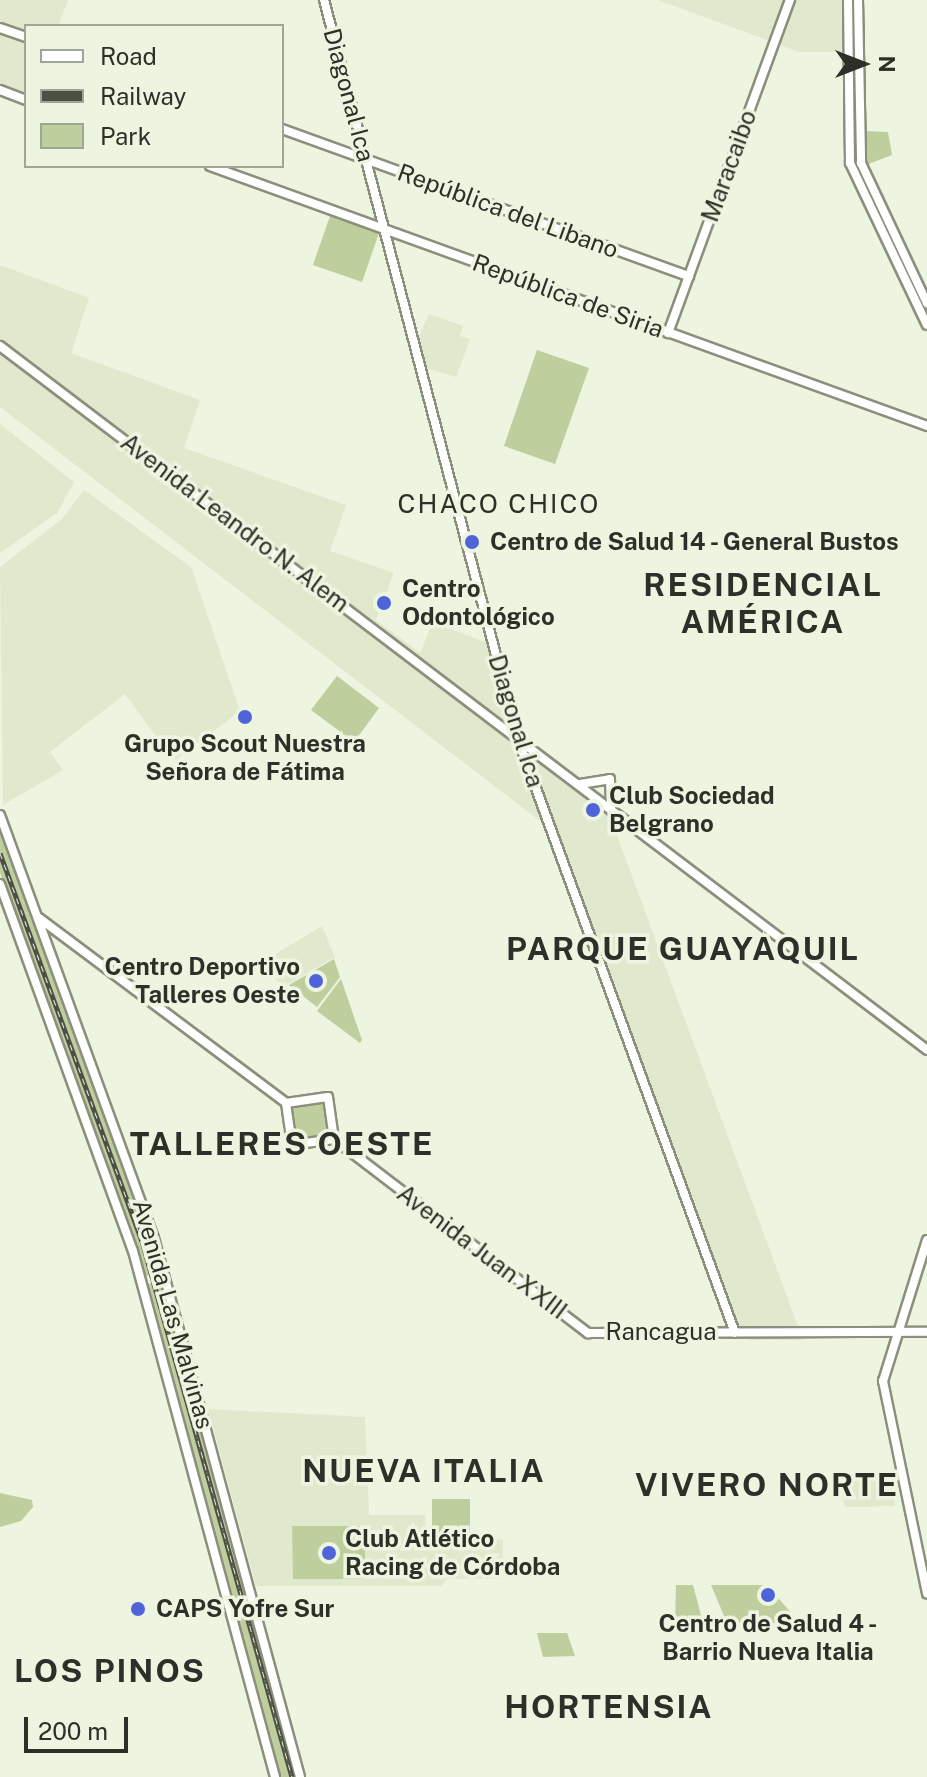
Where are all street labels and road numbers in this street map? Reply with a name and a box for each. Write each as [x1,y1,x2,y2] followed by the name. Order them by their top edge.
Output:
[317,25,381,165] street label: Diagonal Ica
[695,106,763,226] street label: Maracaibo
[394,158,622,264] street label: República del Libano
[468,248,668,344] street label: República de Siria
[115,428,355,618] street label: Avenida Leandro N. Alem
[482,651,550,791] street label: Diagonal Ica
[391,1179,573,1325] street label: Avenida Juan XXIII
[126,1196,220,1432] street label: Avenida Las Malvinas
[605,1318,717,1346] street label: Rancagua

